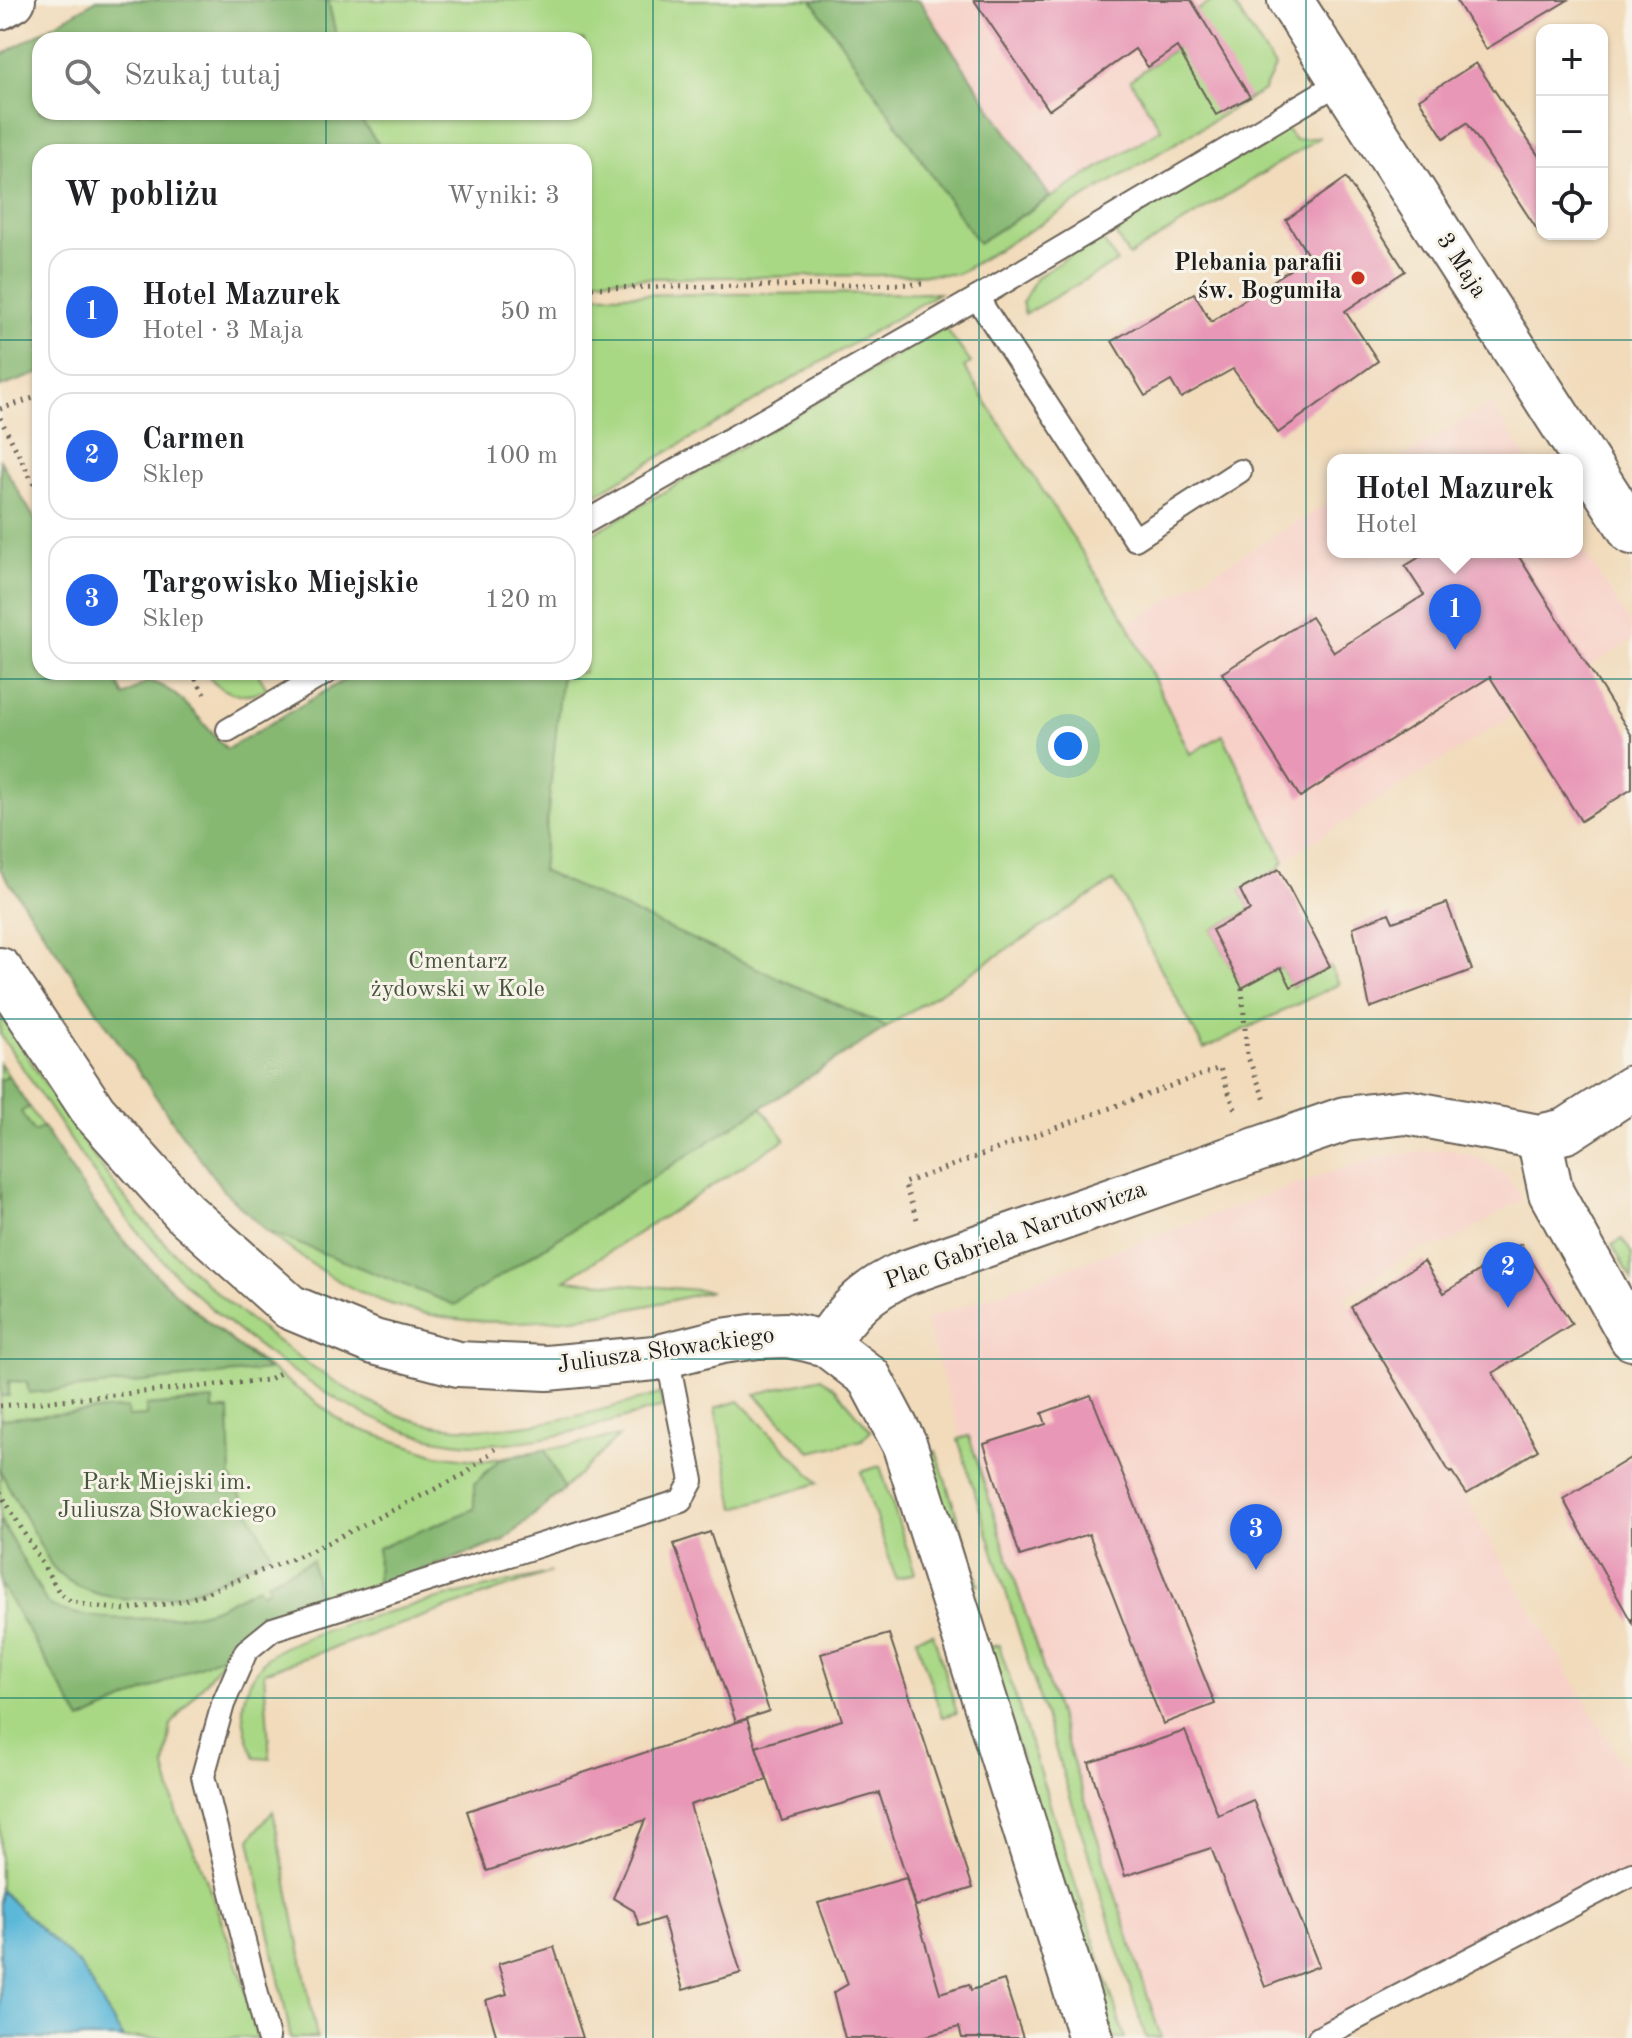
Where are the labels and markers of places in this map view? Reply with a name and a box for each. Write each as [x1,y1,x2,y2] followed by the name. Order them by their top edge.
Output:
[1174,252,1342,304] place label: Plebania parafii św. Bogumiła
[1349,269,1367,287] marker: Plebania parafii św. Bogumiła
[1429,584,1481,650] pin: 1
[1482,1242,1534,1308] pin: 2
[1230,1504,1282,1570] pin: 3

